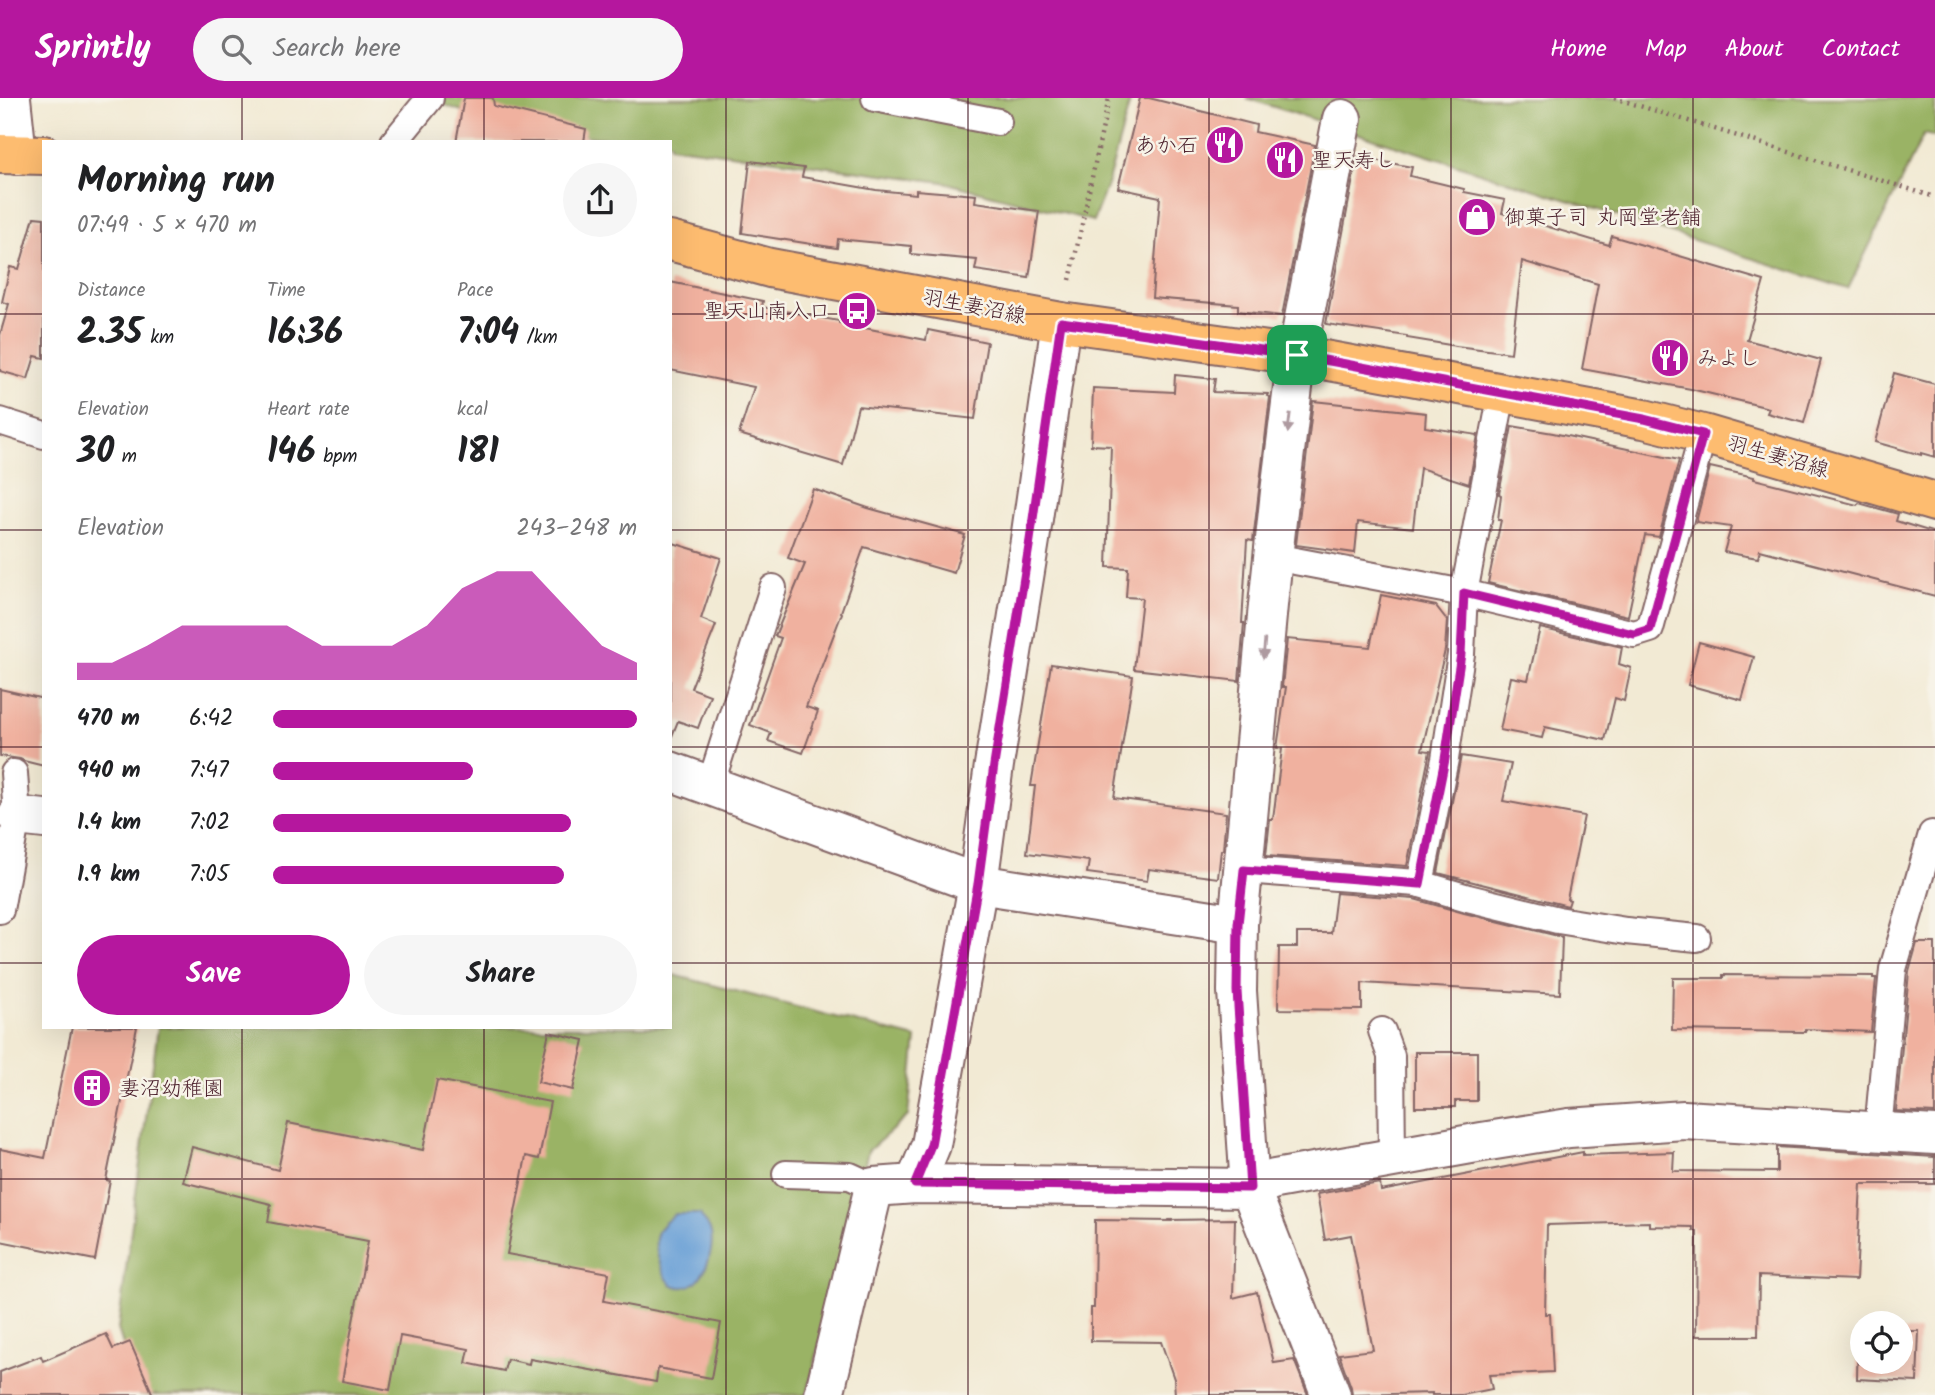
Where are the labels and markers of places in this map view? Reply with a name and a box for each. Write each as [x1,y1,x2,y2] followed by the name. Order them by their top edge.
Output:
[1204,124,1246,166] restaurant icon: あか石
[1135,130,1198,163] place label: あか石
[1264,139,1306,181] restaurant icon: 聖天寿し
[1312,145,1396,178] place label: 聖天寿し
[1456,196,1498,238] shop icon: 御菓子司 丸岡堂老舗
[1504,202,1701,235] place label: 御菓子司 丸岡堂老舗
[836,290,878,332] bus stop icon: 聖天山南入口
[704,296,830,329] place label: 聖天山南入口
[1267,325,1327,385] pin
[1649,337,1691,379] restaurant icon: みよし
[1697,343,1760,376] place label: みよし
[71,1067,113,1109] building icon: 妻沼幼稚園
[119,1073,224,1106] place label: 妻沼幼稚園

